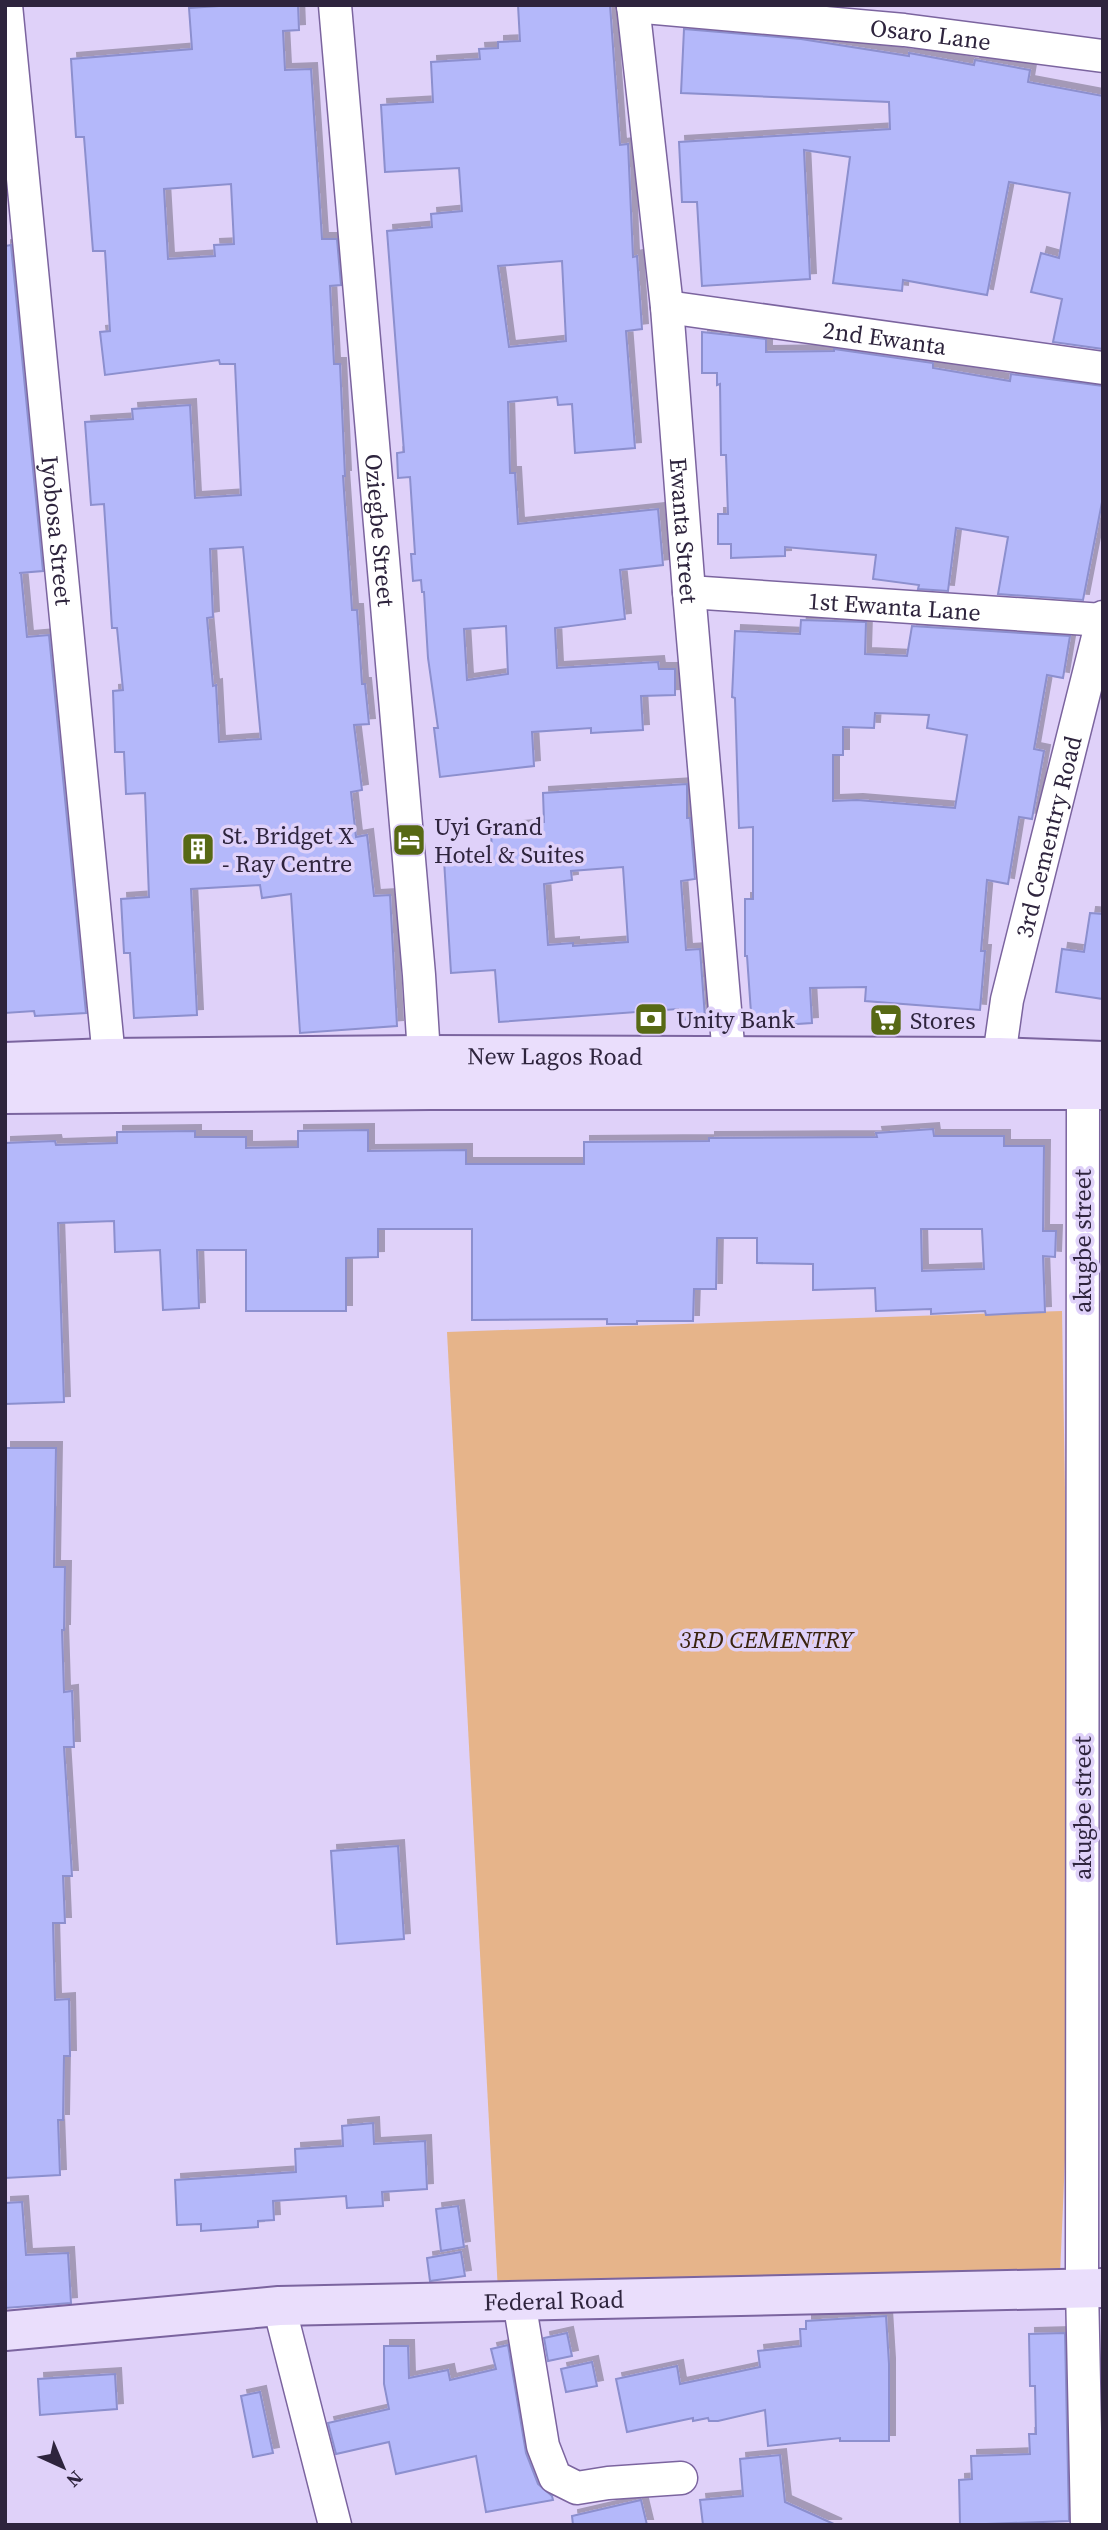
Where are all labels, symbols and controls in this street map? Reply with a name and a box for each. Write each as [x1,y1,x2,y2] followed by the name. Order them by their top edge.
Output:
[869,11,993,58] street label: Osaro Lane
[821,313,949,363] street label: 2nd Ewanta
[357,452,404,608] street label: Oziegbe Street
[34,454,81,607] street label: Iyobosa Street
[662,456,706,605] street label: Ewanta Street
[807,584,982,628] street label: 1st Ewanta Lane
[1007,732,1089,941] street label: 3rd Cementry Road
[434,810,584,871] place label: Uyi Grand Hotel & Suites
[222,819,354,880] place label: St. Bridget X - Ray Centre
[390,821,428,859] hotel icon: Uyi Grand Hotel & Suites
[179,830,217,868] building icon: St. Bridget X - Ray Centre
[632,1000,670,1038] bank icon: Unity Bank
[867,1001,905,1039] supermarket icon: Stores
[676,1003,796,1036] place label: Unity Bank
[910,1004,976,1037] place label: Stores
[467,1039,643,1072] street label: New Lagos Road
[1066,1169,1099,1313] street label: akugbe street
[679,1623,855,1656] park label: 3RD CEMENTRY
[1066,1736,1099,1880] street label: akugbe street
[483,2282,625,2318] street label: Federal Road
[28,2432,98,2502] north arrow
[61,2465,89,2493] text: N

